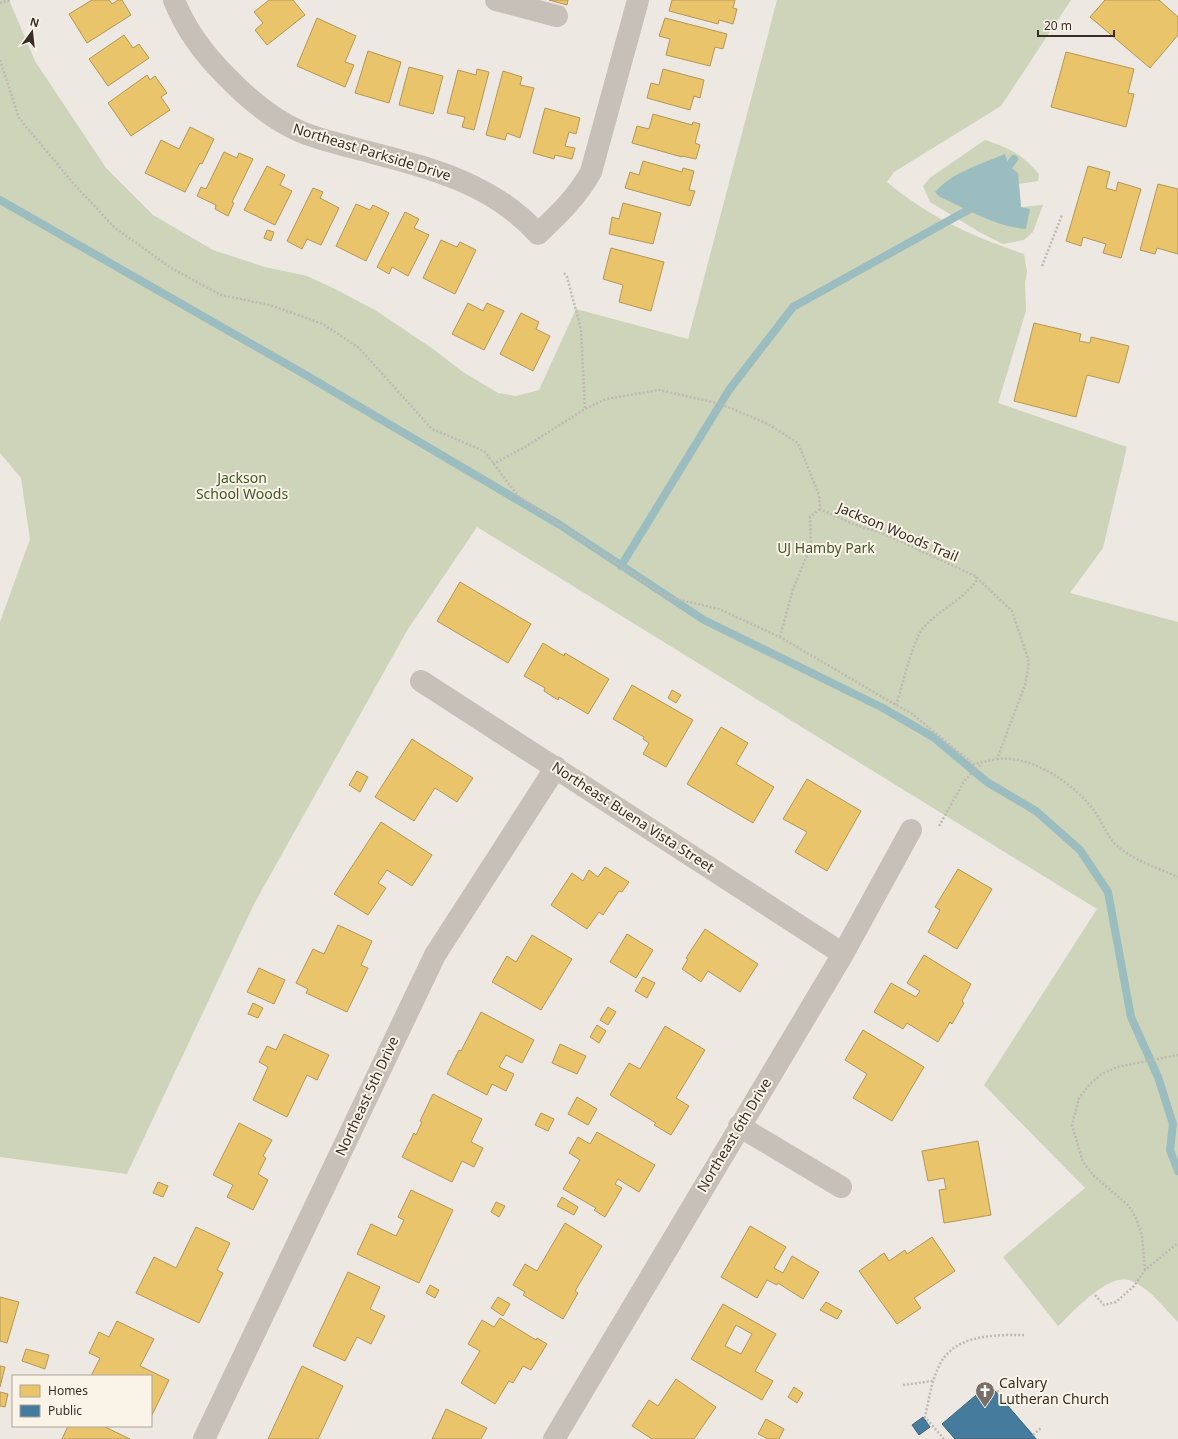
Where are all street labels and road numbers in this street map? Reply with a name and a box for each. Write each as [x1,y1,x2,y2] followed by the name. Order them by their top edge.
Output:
[291,118,454,185] street label: Northeast Parkside Drive
[833,497,962,566] street label: Jackson Woods Trail
[548,757,718,876] street label: Northeast Buena Vista Street
[331,1033,403,1159] street label: Northeast 5th Drive
[692,1074,775,1195] street label: Northeast 6th Drive

